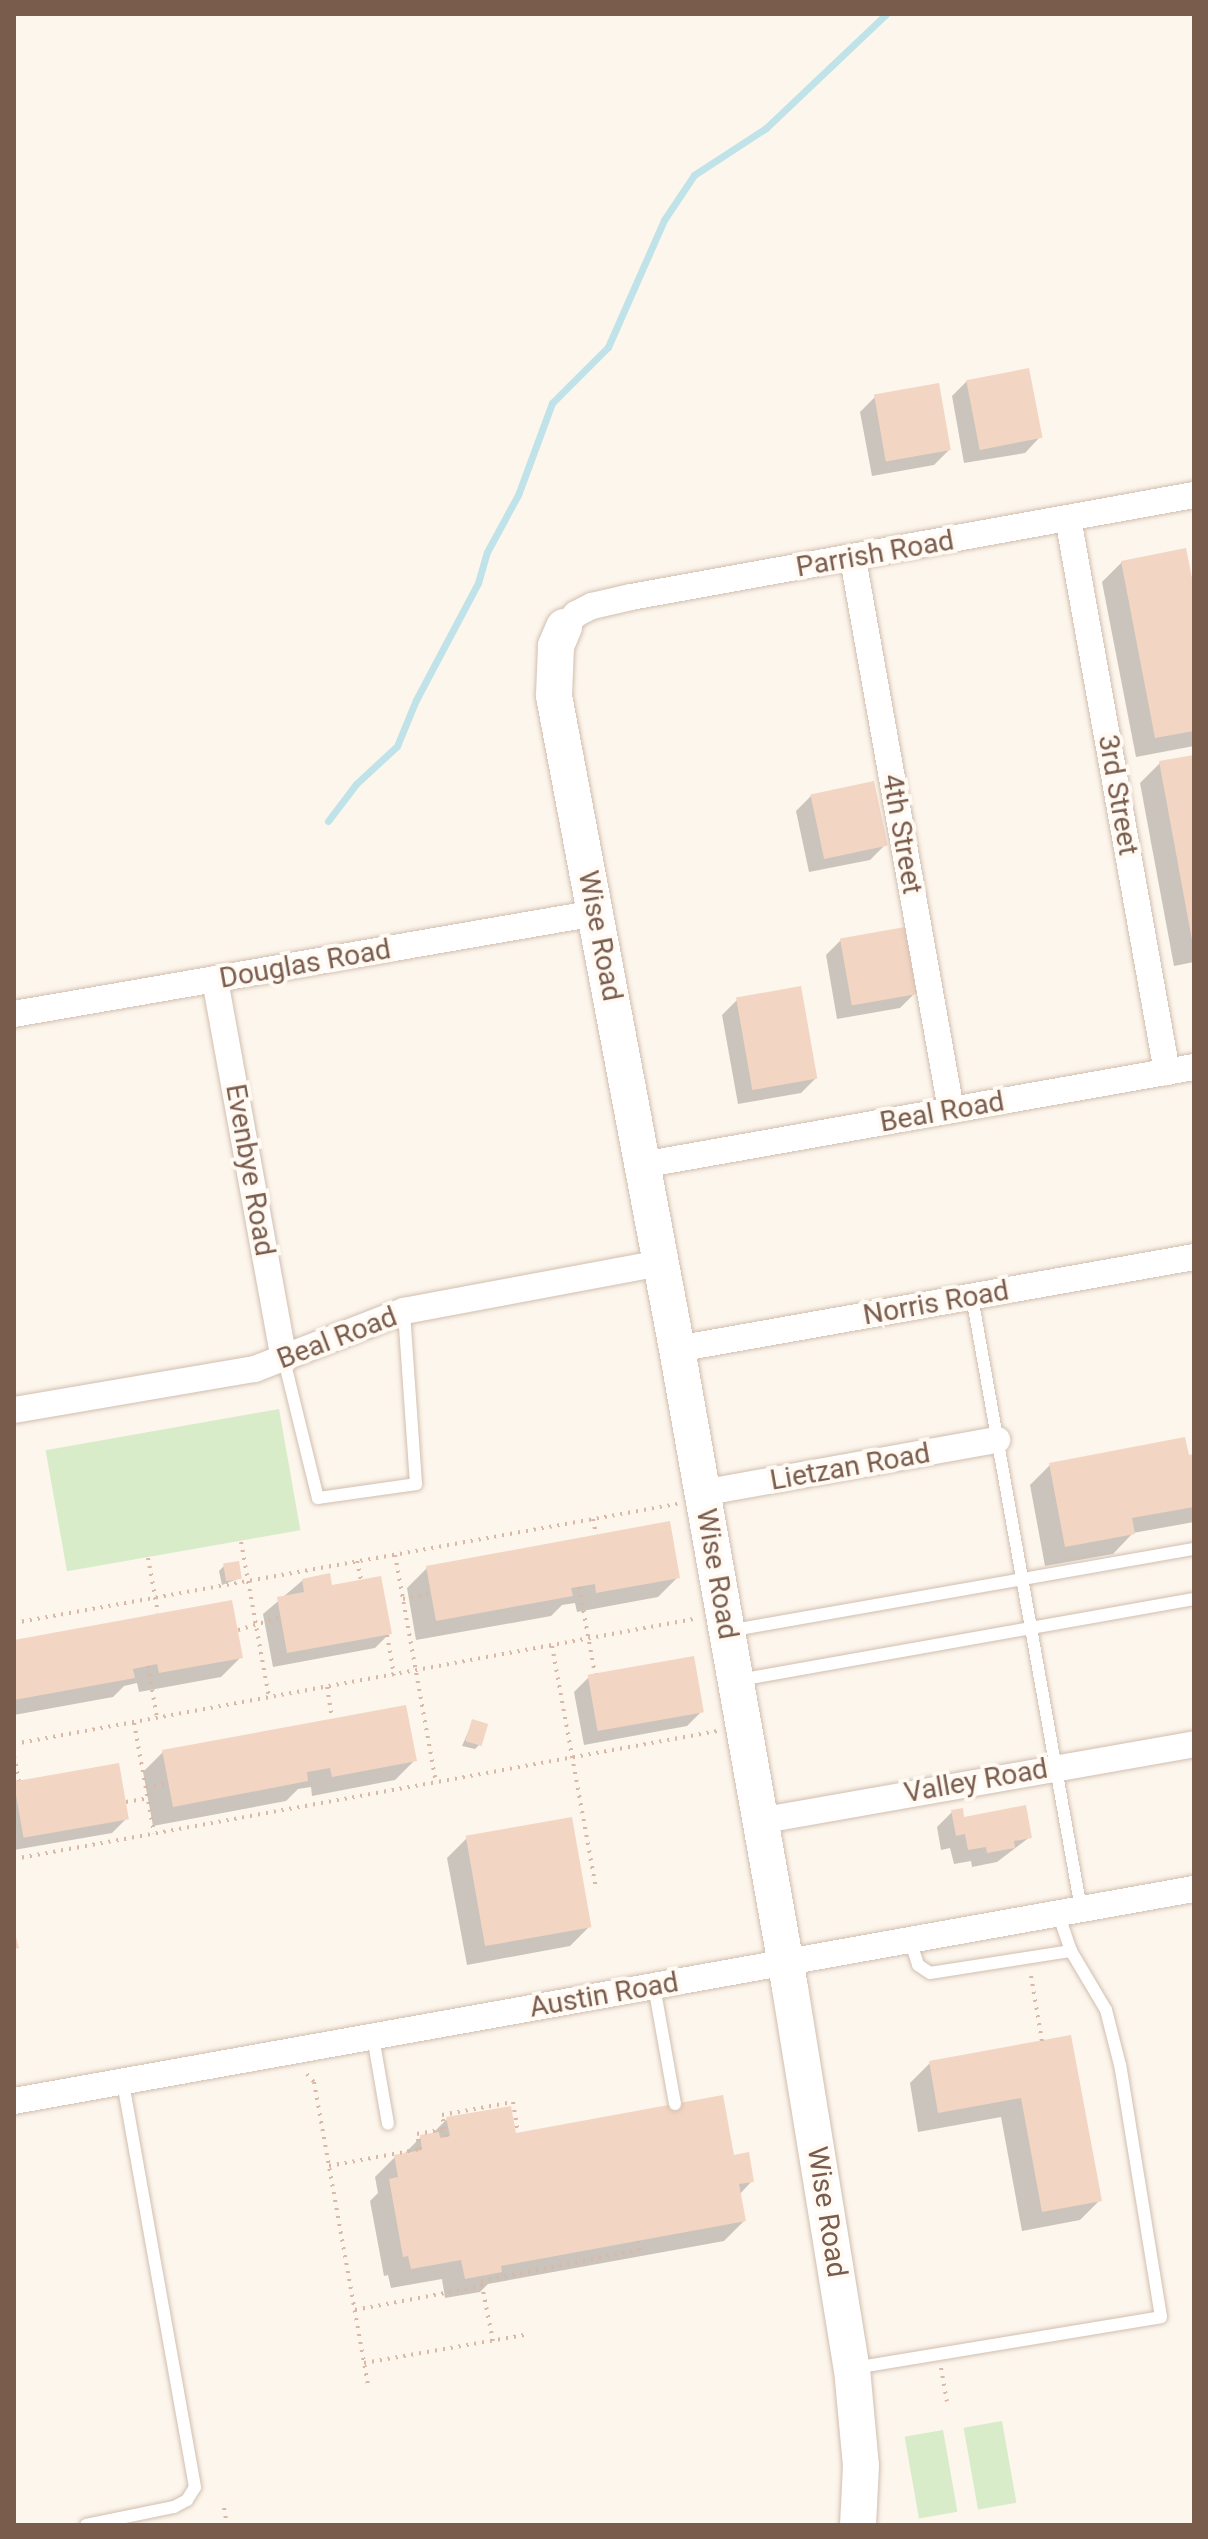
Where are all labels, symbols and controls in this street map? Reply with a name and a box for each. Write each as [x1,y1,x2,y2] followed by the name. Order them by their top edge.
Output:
[793,524,957,584] street label: Parrish Road
[1091,732,1145,858] street label: 3rd Street
[875,771,929,897] street label: 4th Street
[571,868,629,1004] street label: Wise Road
[217,932,393,996] street label: Douglas Road
[218,1081,282,1259] street label: Evenbye Road
[877,1085,1007,1139] street label: Beal Road
[861,1274,1011,1332] street label: Norris Road
[272,1300,402,1376] street label: Beal Road
[767,1436,933,1498] street label: Lietzan Road
[689,1506,745,1642] street label: Wise Road
[902,1752,1050,1810] street label: Valley Road
[527,1965,681,2025] street label: Austin Road
[800,2144,854,2280] street label: Wise Road

